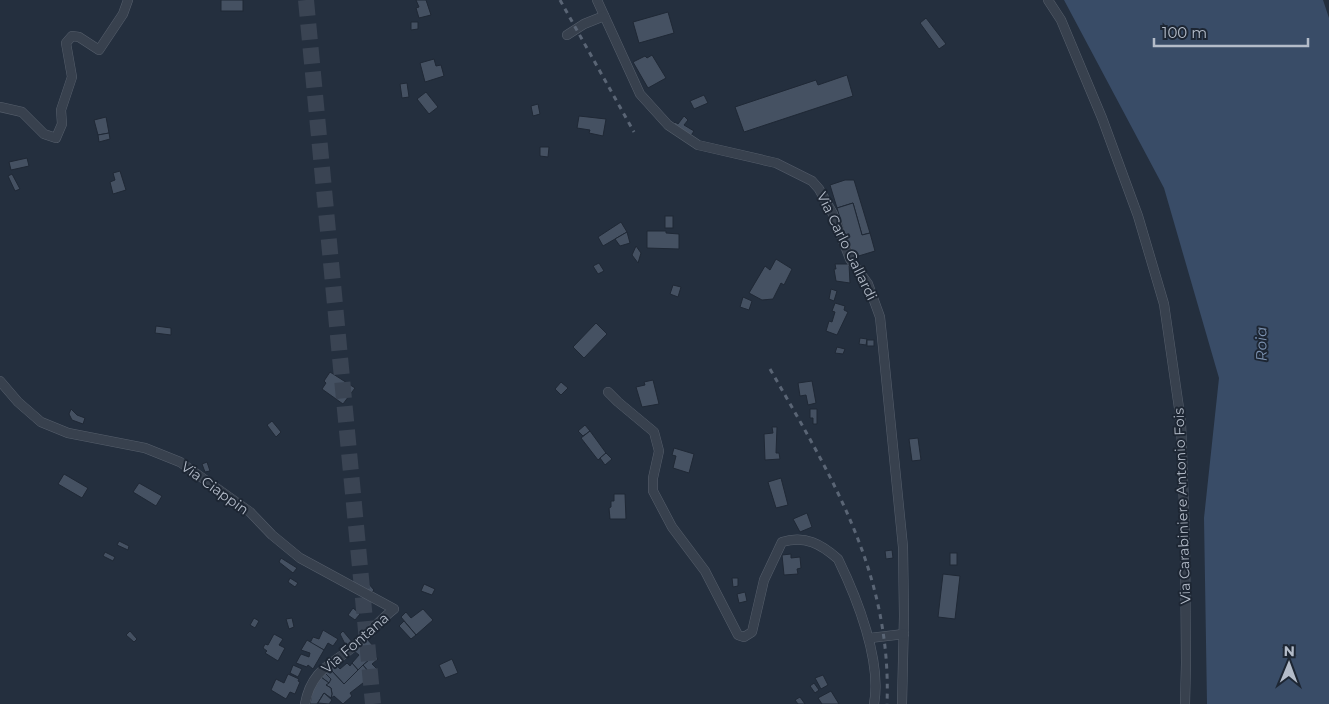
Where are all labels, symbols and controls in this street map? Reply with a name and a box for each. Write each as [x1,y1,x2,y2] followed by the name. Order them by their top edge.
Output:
[1154,15,1308,47] scale bar
[1162,23,1207,42] text: 100 m
[813,189,881,303] street label: Via Carlo Gallardi
[1251,327,1271,361] water label: Roia
[1170,407,1194,604] street label: Via Carabiniere Antonio Fois
[178,457,252,519] street label: Via Ciappin
[318,609,392,677] street label: Via Fontana
[1264,639,1314,689] north arrow
[1283,642,1295,660] text: N

